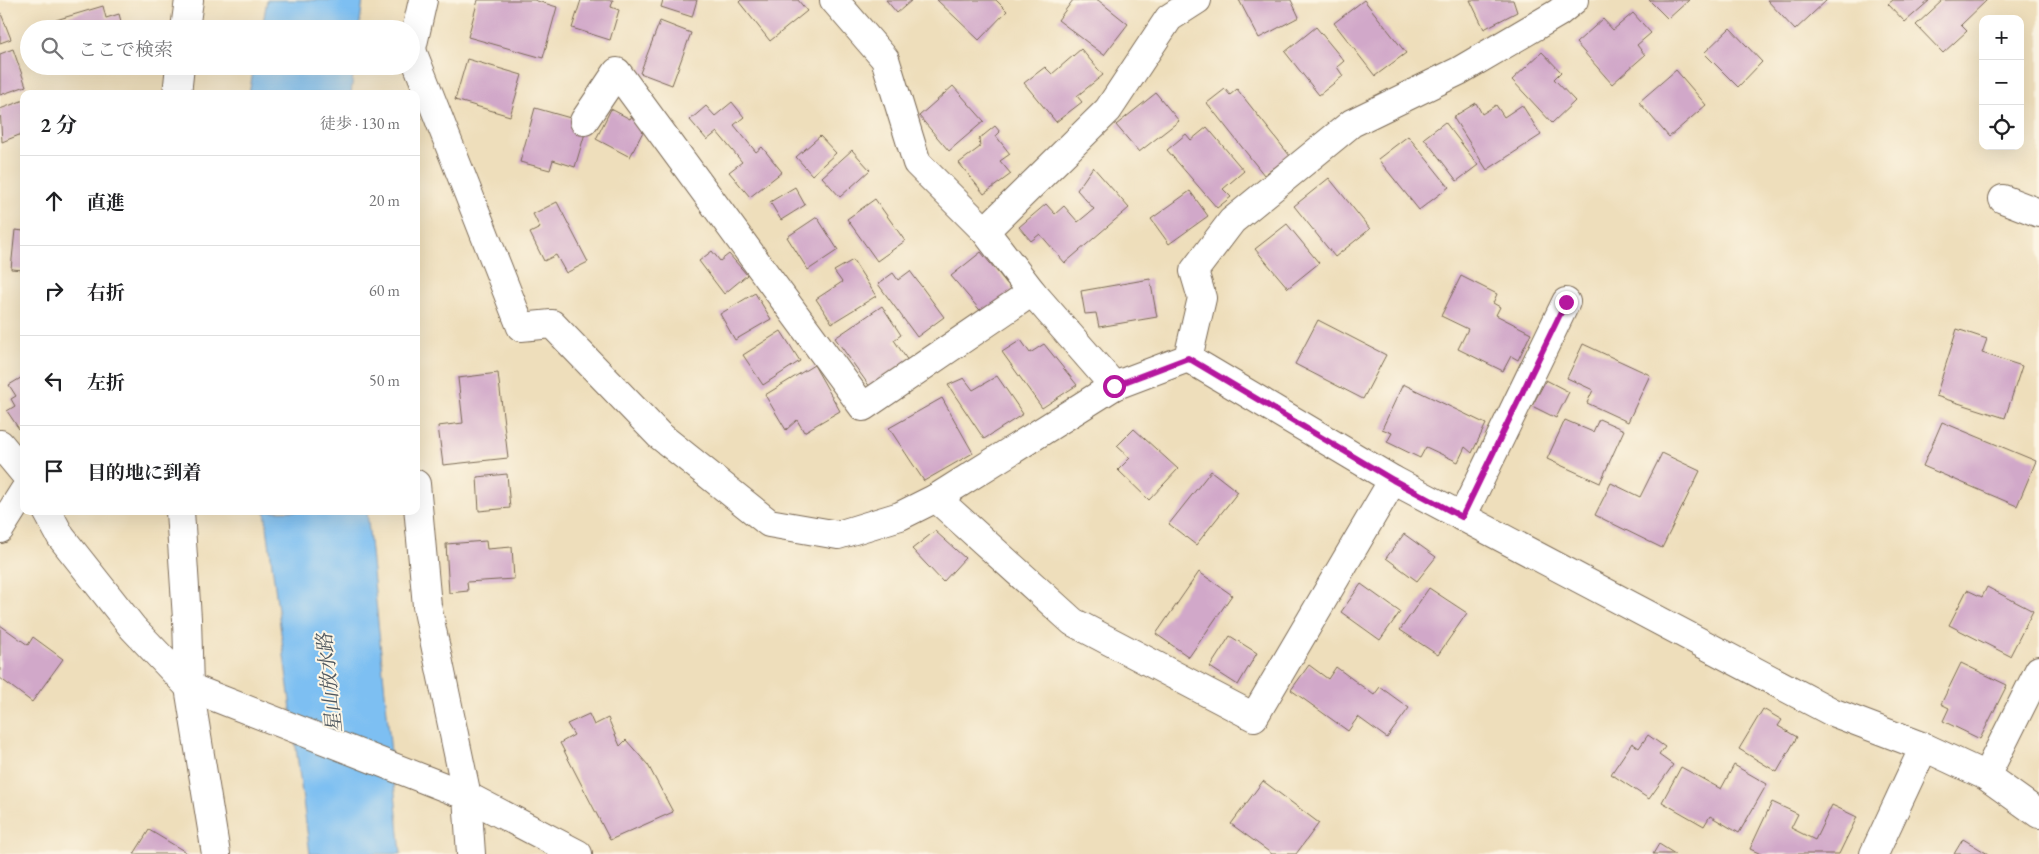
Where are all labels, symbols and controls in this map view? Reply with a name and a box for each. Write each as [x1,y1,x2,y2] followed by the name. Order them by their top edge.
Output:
[1979,15,2024,150] map controls
[1979,15,2024,60] button: +
[20,20,420,75] search box
[38,34,66,62] icon: search
[78,37,173,62] text: ここで検索
[1979,60,2024,105] button: −
[1979,105,2024,150] button: locate
[40,111,77,138] text: 2 分
[320,113,400,134] text: 徒歩 · 130 m
[40,187,68,215] icon: ahead
[87,190,125,215] text: 直進
[369,190,400,211] text: 20 m
[40,277,68,305] icon: right
[87,280,125,305] text: 右折
[369,280,400,301] text: 60 m
[1555,291,1578,314] route end
[40,367,68,395] icon: left
[87,370,125,395] text: 左折
[369,370,400,391] text: 50 m
[1103,375,1126,398] route start
[40,457,68,485] icon: arrive
[87,460,201,485] text: 目的地に到着
[311,630,347,734] water label: 星山放水路

